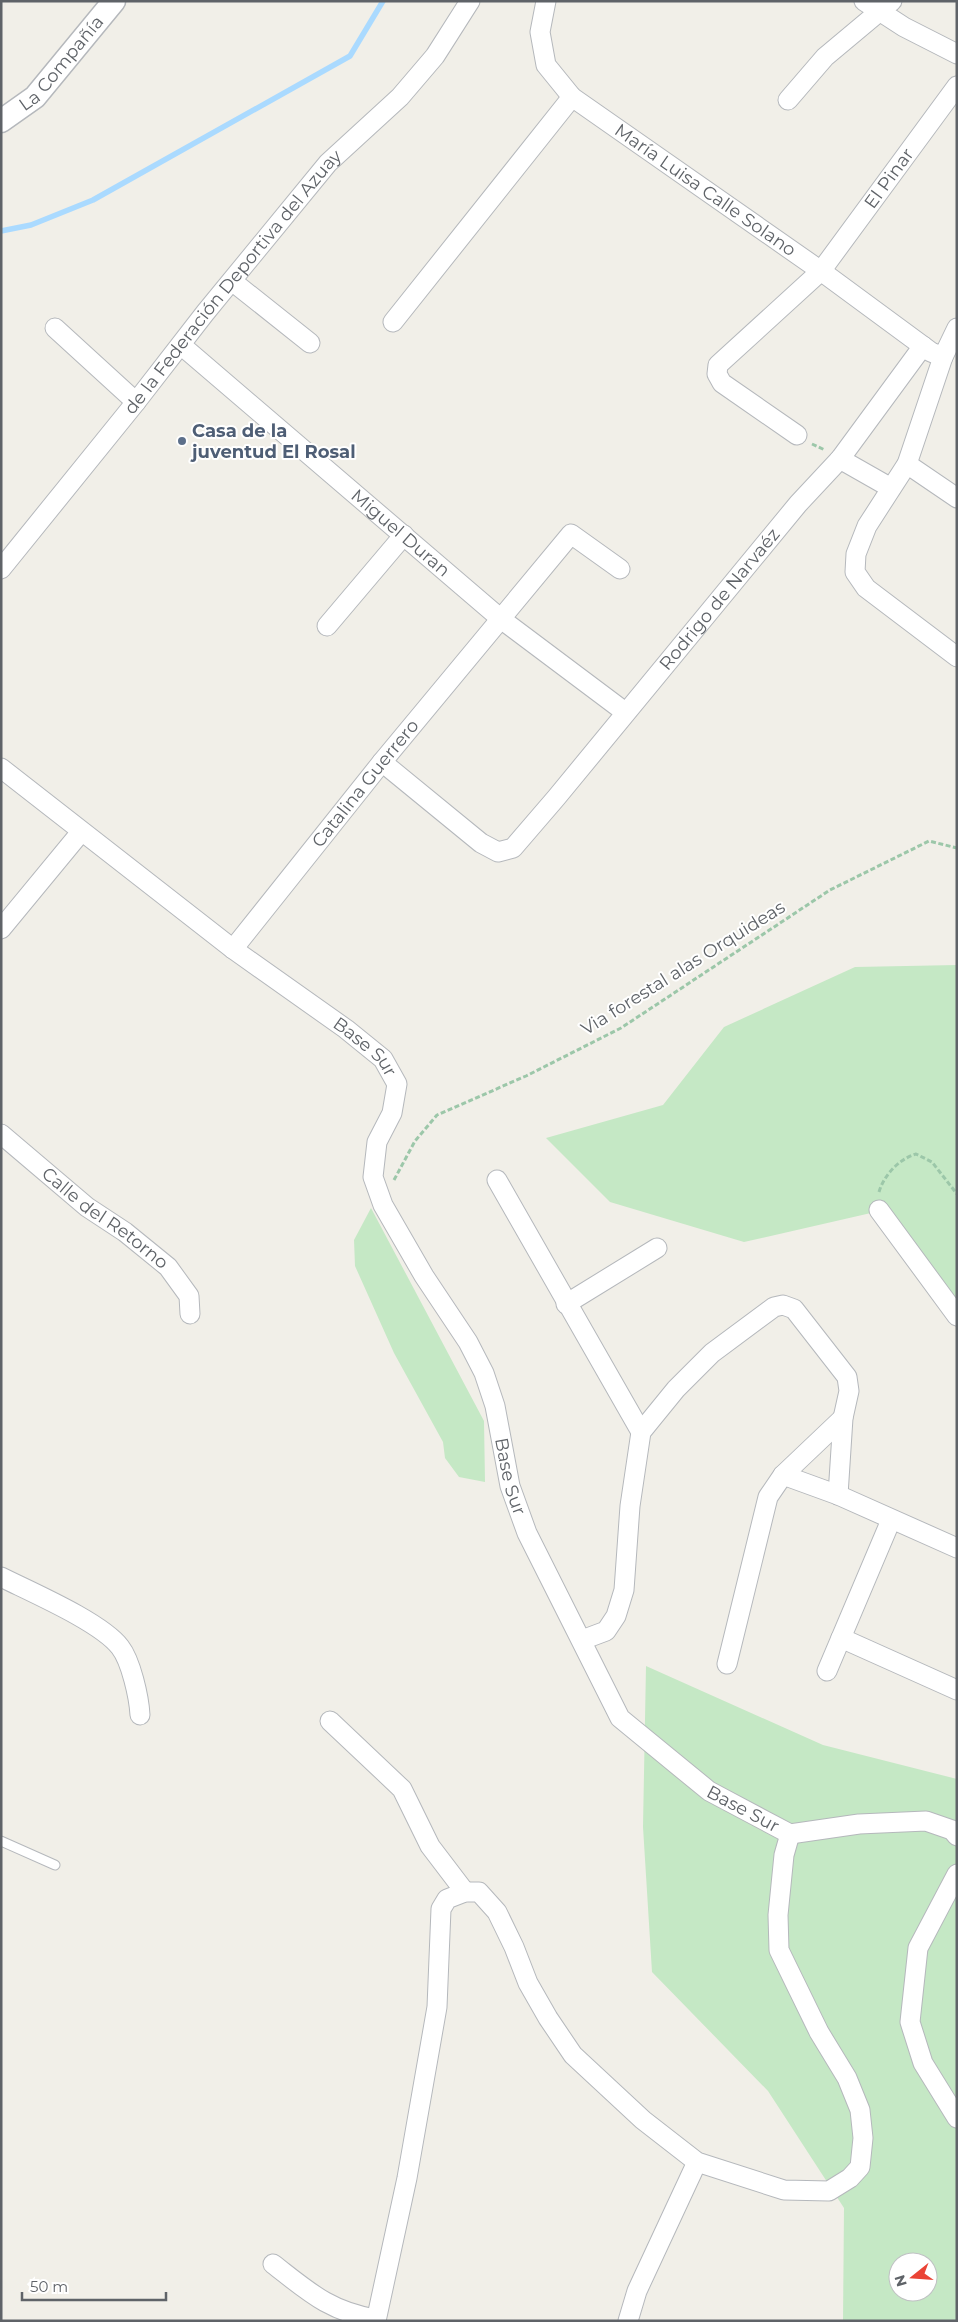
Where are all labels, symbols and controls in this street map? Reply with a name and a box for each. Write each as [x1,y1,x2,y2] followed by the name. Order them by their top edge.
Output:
[15,11,108,116] street label: La Compañía
[610,119,800,261] street label: María Luisa Calle Solano
[860,144,918,213] street label: El Pinar
[119,145,346,419] street label: de la Federación Deportiva del Azuay
[190,420,356,463] place label: Casa de la juventud El Rosal
[176,435,188,447] marker: Casa de la juventud El Rosal
[347,485,454,581] street label: Miguel Duran
[655,524,784,675] street label: Rodrigo de Narvaéz
[307,715,424,852] street label: Catalina Guerrero
[577,896,789,1040] street label: Via forestal alas Orquideas
[329,1012,401,1080] street label: Base Sur
[37,1163,173,1274] street label: Calle del Retorno
[490,1436,531,1518] street label: Base Sur
[703,1781,783,1837] street label: Base Sur
[888,2252,938,2302] north arrow
[22,2270,166,2302] scale bar
[890,2273,911,2289] text: N
[30,2277,68,2296] text: 50 m

